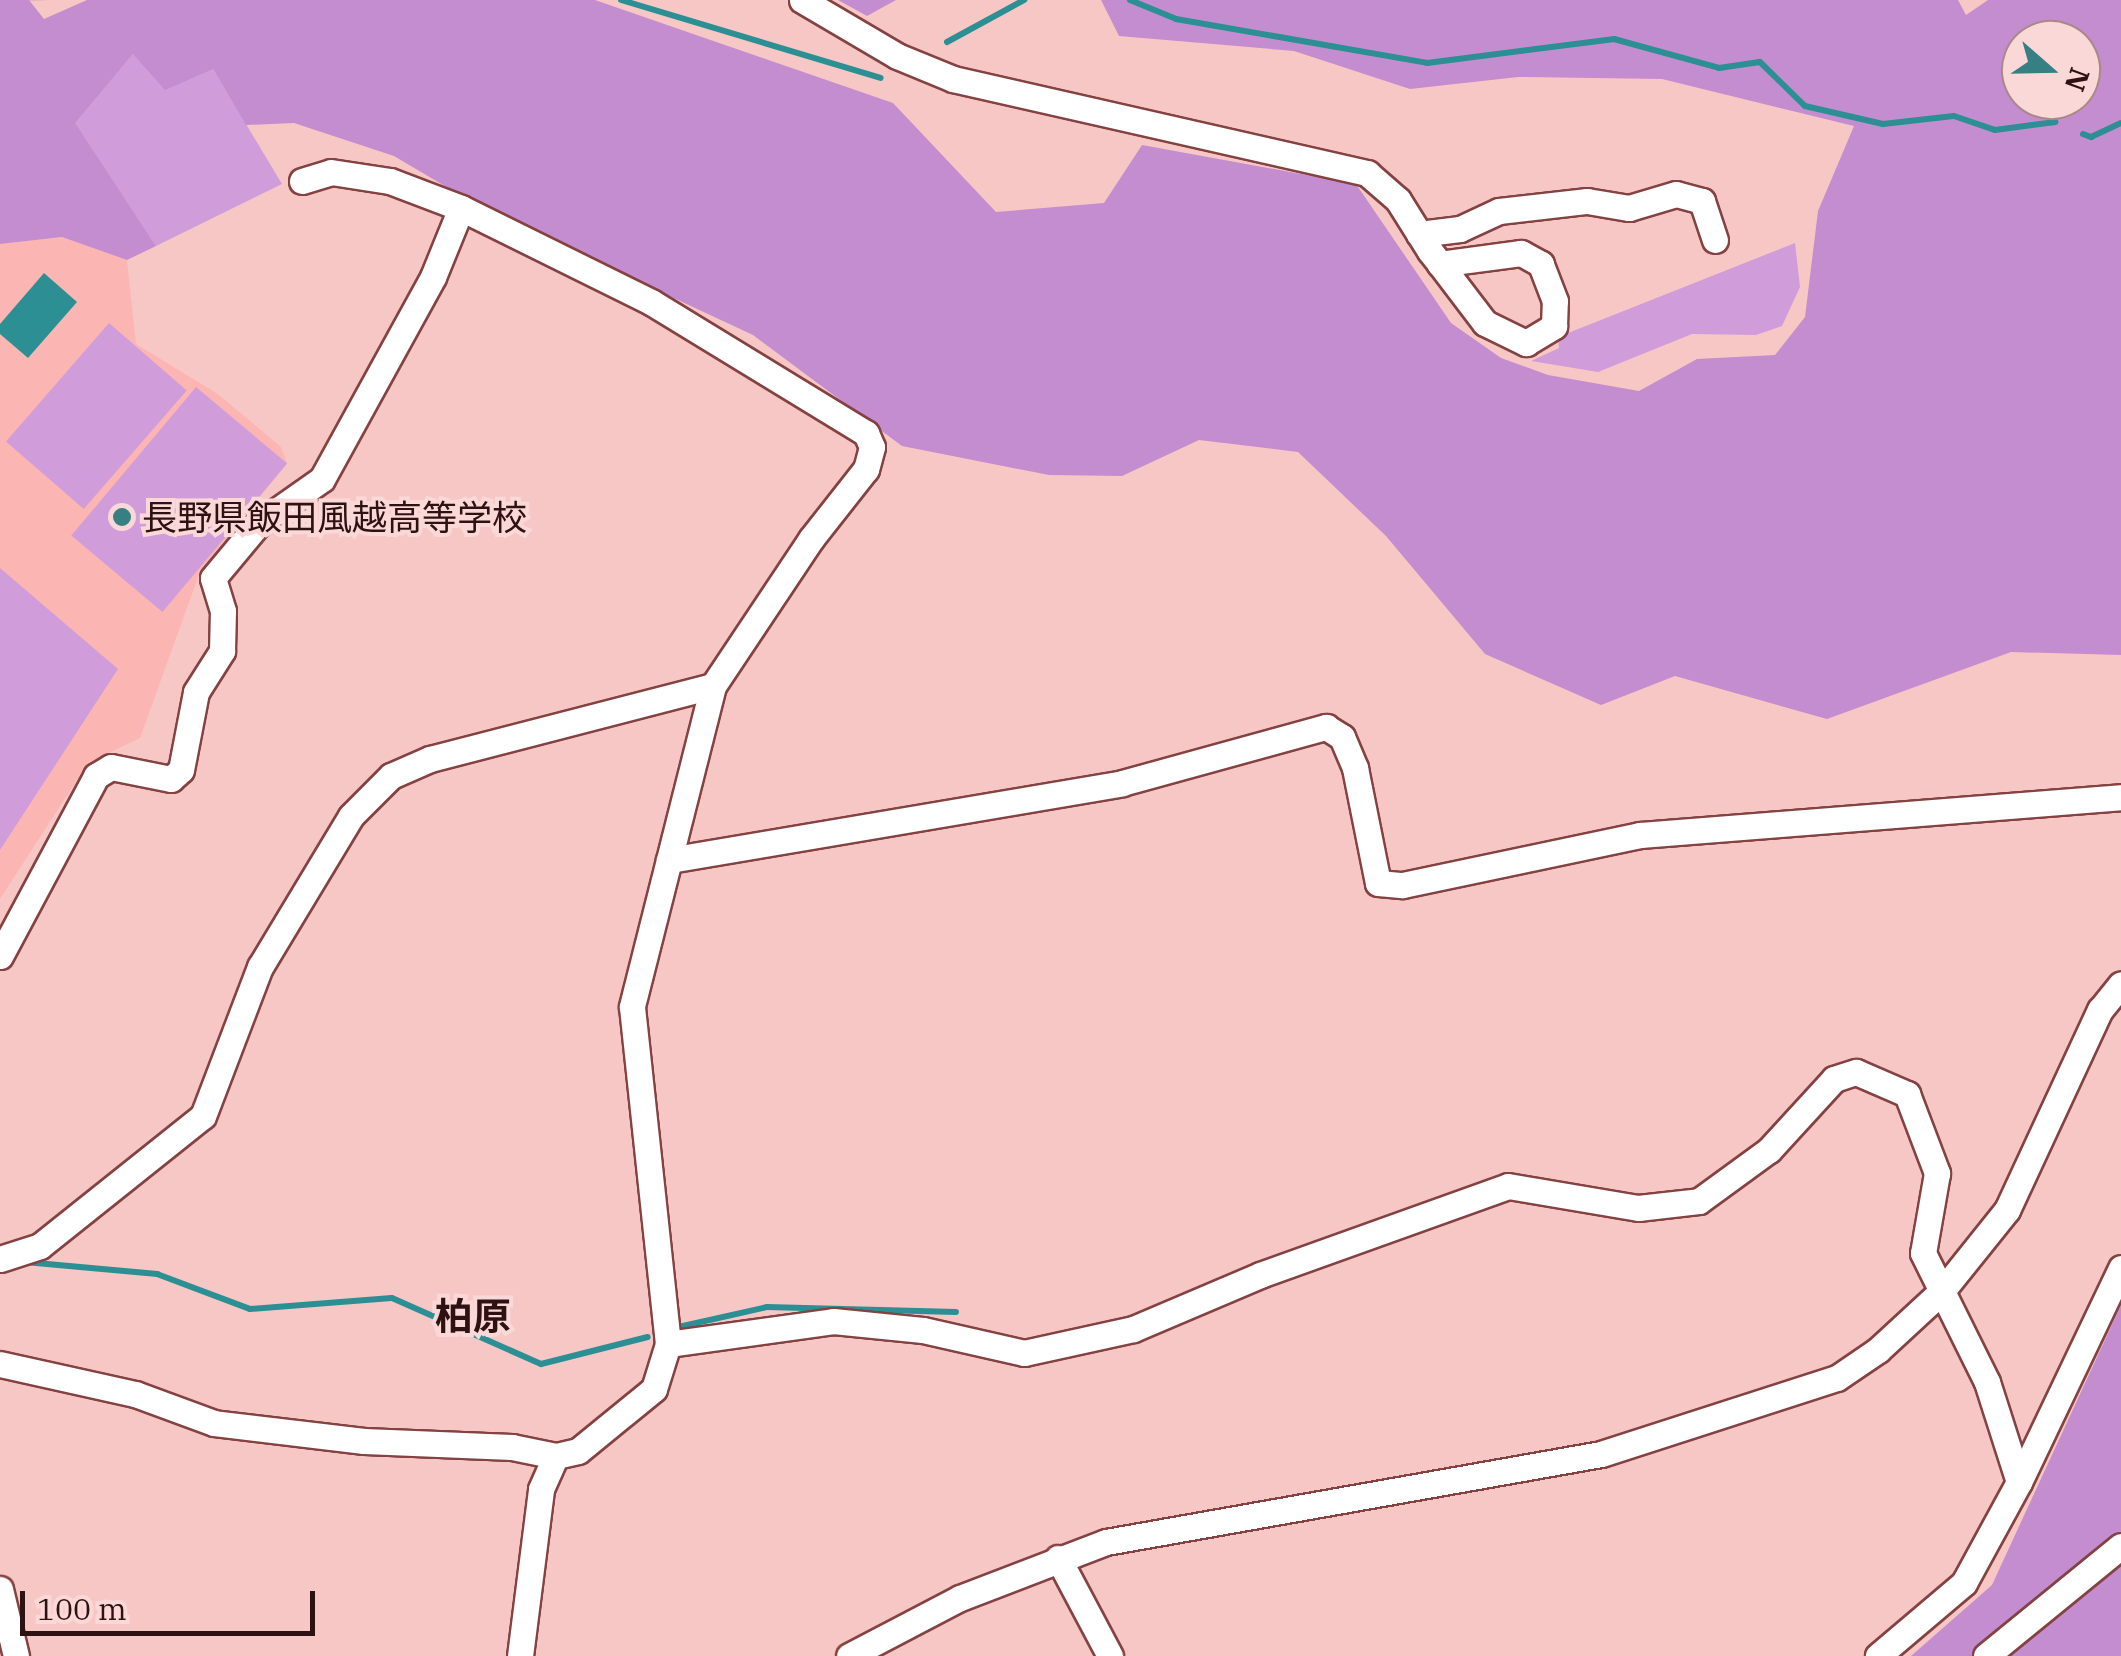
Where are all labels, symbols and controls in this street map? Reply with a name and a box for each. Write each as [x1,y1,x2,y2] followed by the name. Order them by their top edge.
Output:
[2001,20,2101,120] north arrow
[2057,63,2099,96] text: N
[142,496,527,538] place label: 長野県飯田風越高等学校
[111,506,133,528] marker: 長野県飯田風越高等学校
[435,1293,511,1339] district label: 柏原
[25,1571,320,1633] scale bar
[37,1589,127,1628] text: 100 m

